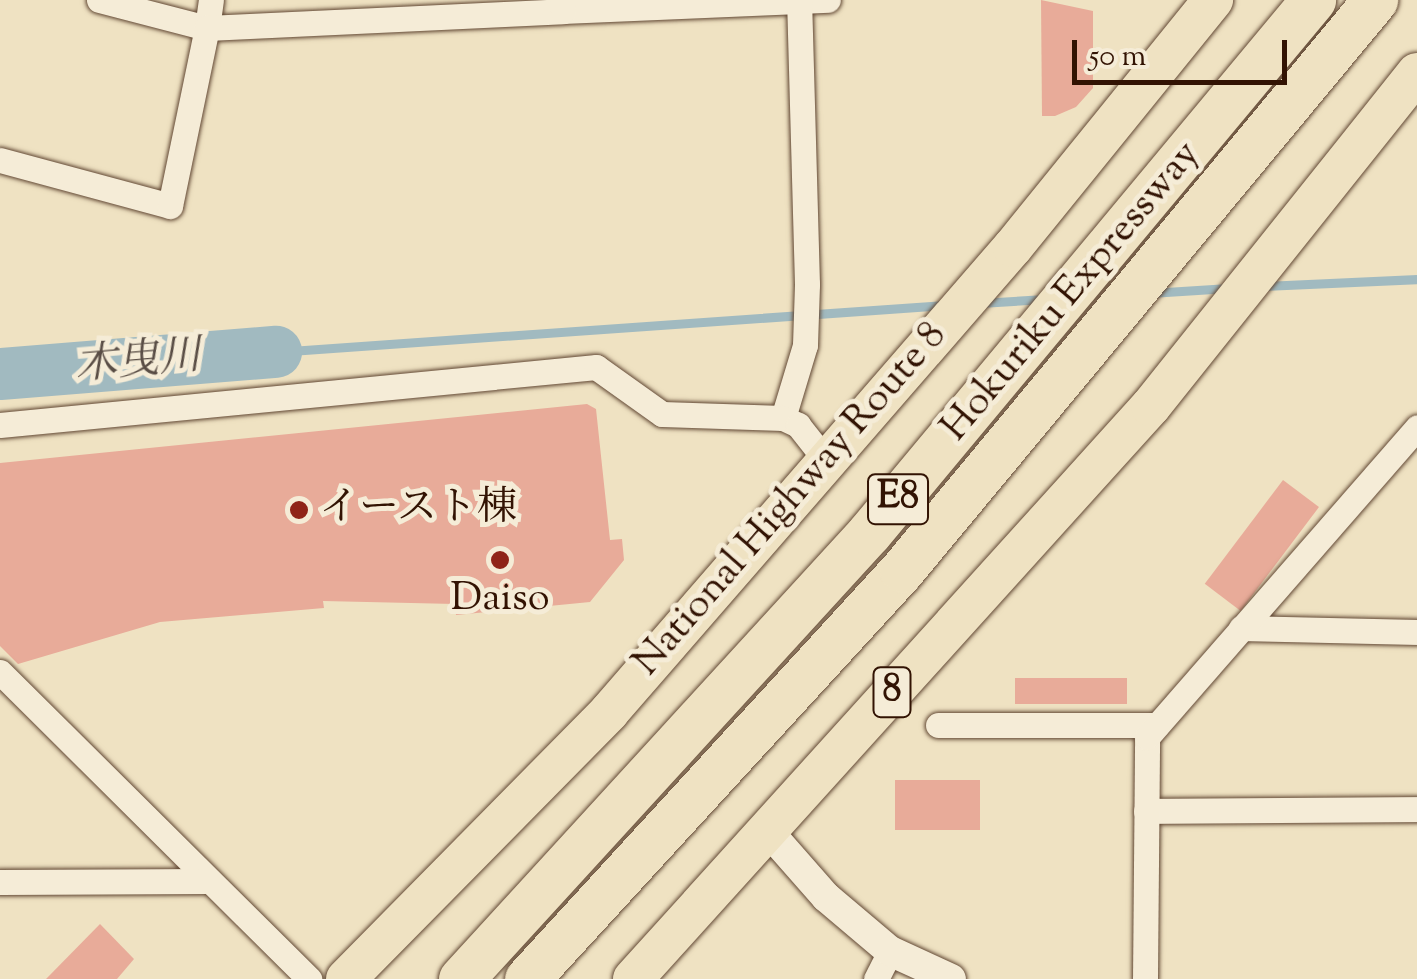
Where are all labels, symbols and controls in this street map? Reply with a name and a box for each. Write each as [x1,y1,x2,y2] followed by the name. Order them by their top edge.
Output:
[1077,20,1292,82] scale bar
[1089,36,1146,79] text: 50 m
[932,132,1212,452] street label: Hokuriku Expressway
[624,313,958,687] street label: National Highway Route 8
[73,332,203,394] water label: 木曳川
[866,466,930,532] road number: E8
[319,486,519,534] place label: イースト棟
[288,499,310,521] marker: イースト棟
[489,549,511,571] marker: Daiso
[450,576,550,624] place label: Daiso
[872,659,912,725] road number: 8

